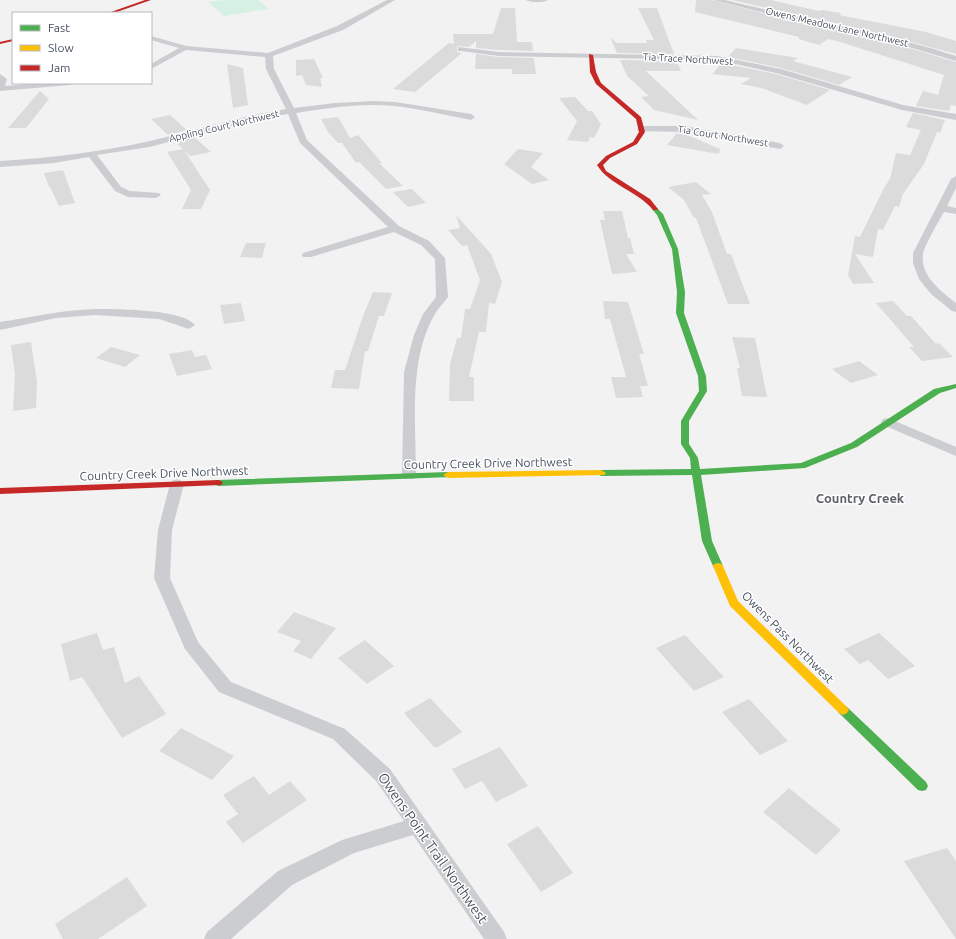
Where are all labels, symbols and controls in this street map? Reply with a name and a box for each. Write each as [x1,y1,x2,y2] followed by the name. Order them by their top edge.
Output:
[765,5,910,49] street label: Owens Meadow Lane Northwest
[12,12,152,84] legend
[48,21,70,34] text: Fast
[48,41,74,54] text: Slow
[643,51,733,67] street label: Tia Trace Northwest
[48,61,70,74] text: Jam
[168,108,280,144] street label: Appling Court Northwest
[677,123,769,149] street label: Tia Court Northwest
[404,455,573,471] street label: Country Creek Drive Northwest
[79,464,249,482] street label: Country Creek Drive Northwest
[816,491,905,505] district label: Country Creek
[740,589,837,686] street label: Owens Pass Northwest
[375,770,492,927] street label: Owens Point Trail Northwest

